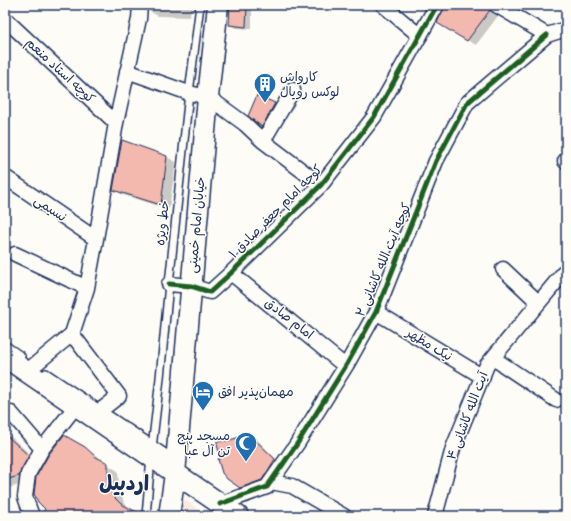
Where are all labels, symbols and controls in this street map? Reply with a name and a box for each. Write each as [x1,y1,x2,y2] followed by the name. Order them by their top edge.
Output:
[21,34,99,109] street label: کوچه استاد منعم
[280,69,339,101] place label: کارواش لوکس رویال
[252,71,278,104] building icon: کارواش لوکس رویال
[226,161,327,263] street label: کوچه امام جعفر صادق ۱
[184,176,211,274] street label: خیابان امام خمینی
[31,192,69,226] street label: نسیمی
[152,199,174,247] street label: خط ویژه
[352,200,416,320] street label: کوچه آیت الله کاشانی ۲
[260,295,317,344] street label: امام صادق
[402,324,455,365] street label: نیک مظهر
[443,369,493,463] street label: آیت الله کاشانی ۴
[190,379,216,412] hotel icon: مهمان‌پذیر افق
[218,384,294,401] place label: مهمان‌پذیر افق
[177,428,230,460] place label: مسجد پنج تن آل عبا
[233,430,259,463] mosque icon: مسجد پنج تن آل عبا
[99,470,149,498] district label: اردبیل

